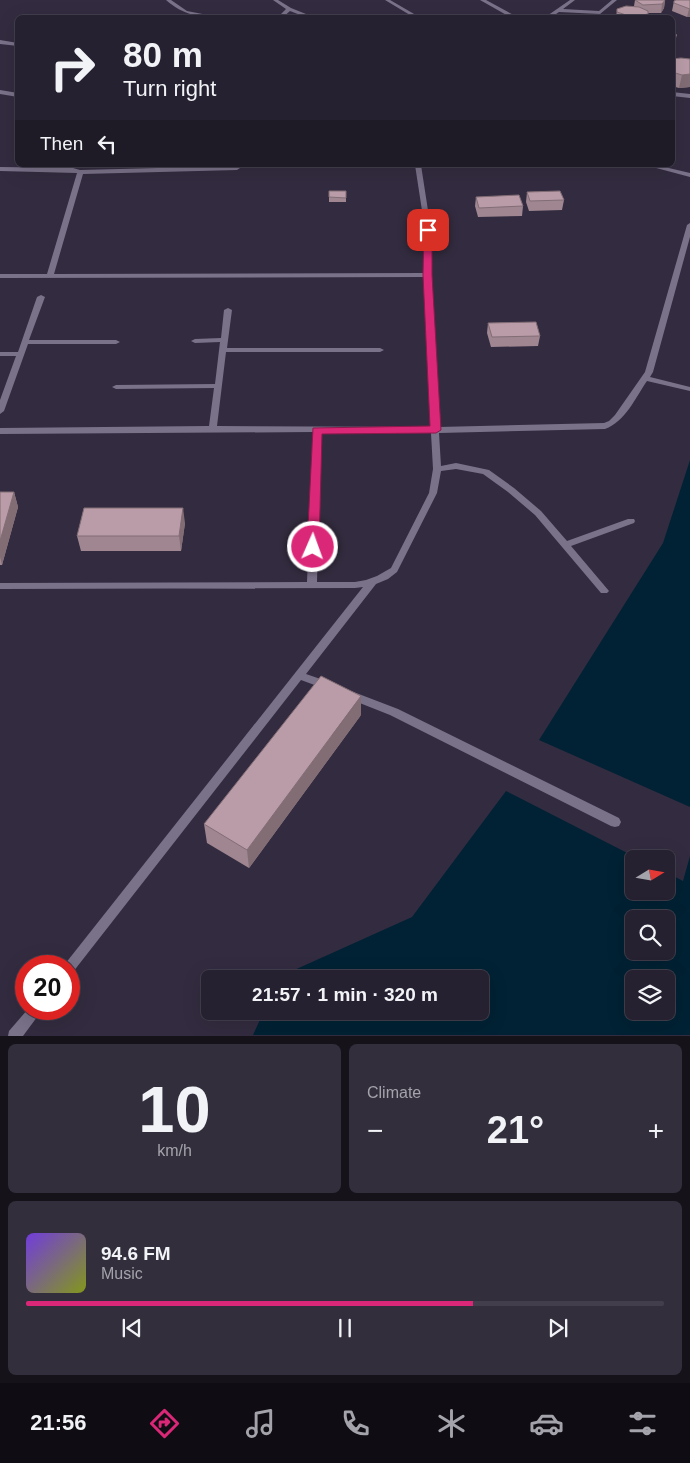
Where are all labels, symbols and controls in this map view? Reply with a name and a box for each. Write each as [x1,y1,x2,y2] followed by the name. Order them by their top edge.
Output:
[40,35,105,100] icon: right
[123,35,203,74] text: 80 m
[123,76,216,101] text: Turn right
[93,130,121,158] icon: left
[40,133,83,154] text: Then
[407,209,449,251] pin
[414,216,442,244] icon: arrive
[286,520,338,572] position arrow
[625,850,675,900] north arrow
[625,850,675,1020] map controls
[625,910,675,960] button: search
[15,955,80,1020] speed limit sign: 20
[625,970,675,1020] button: layers
[252,984,438,1005] text: 21:57 · 1 min · 320 m
[138,1073,211,1146] text: 10
[367,1084,421,1101] text: Climate
[487,1109,544,1151] text: 21°
[367,1115,383,1146] text: −
[648,1115,664,1146] text: +
[157,1142,192,1159] text: km/h
[101,1243,171,1264] text: 94.6 FM
[101,1265,143,1282] text: Music
[118,1314,146,1342] icon: previous
[331,1314,359,1342] icon: pause
[544,1314,572,1342] icon: next
[147,1406,182,1441] icon: directions
[243,1406,278,1441] icon: music
[338,1406,373,1441] icon: phone
[434,1406,469,1441] icon: climate
[529,1406,564,1441] icon: car
[625,1406,660,1441] icon: filters
[30,1410,87,1435] text: 21:56

